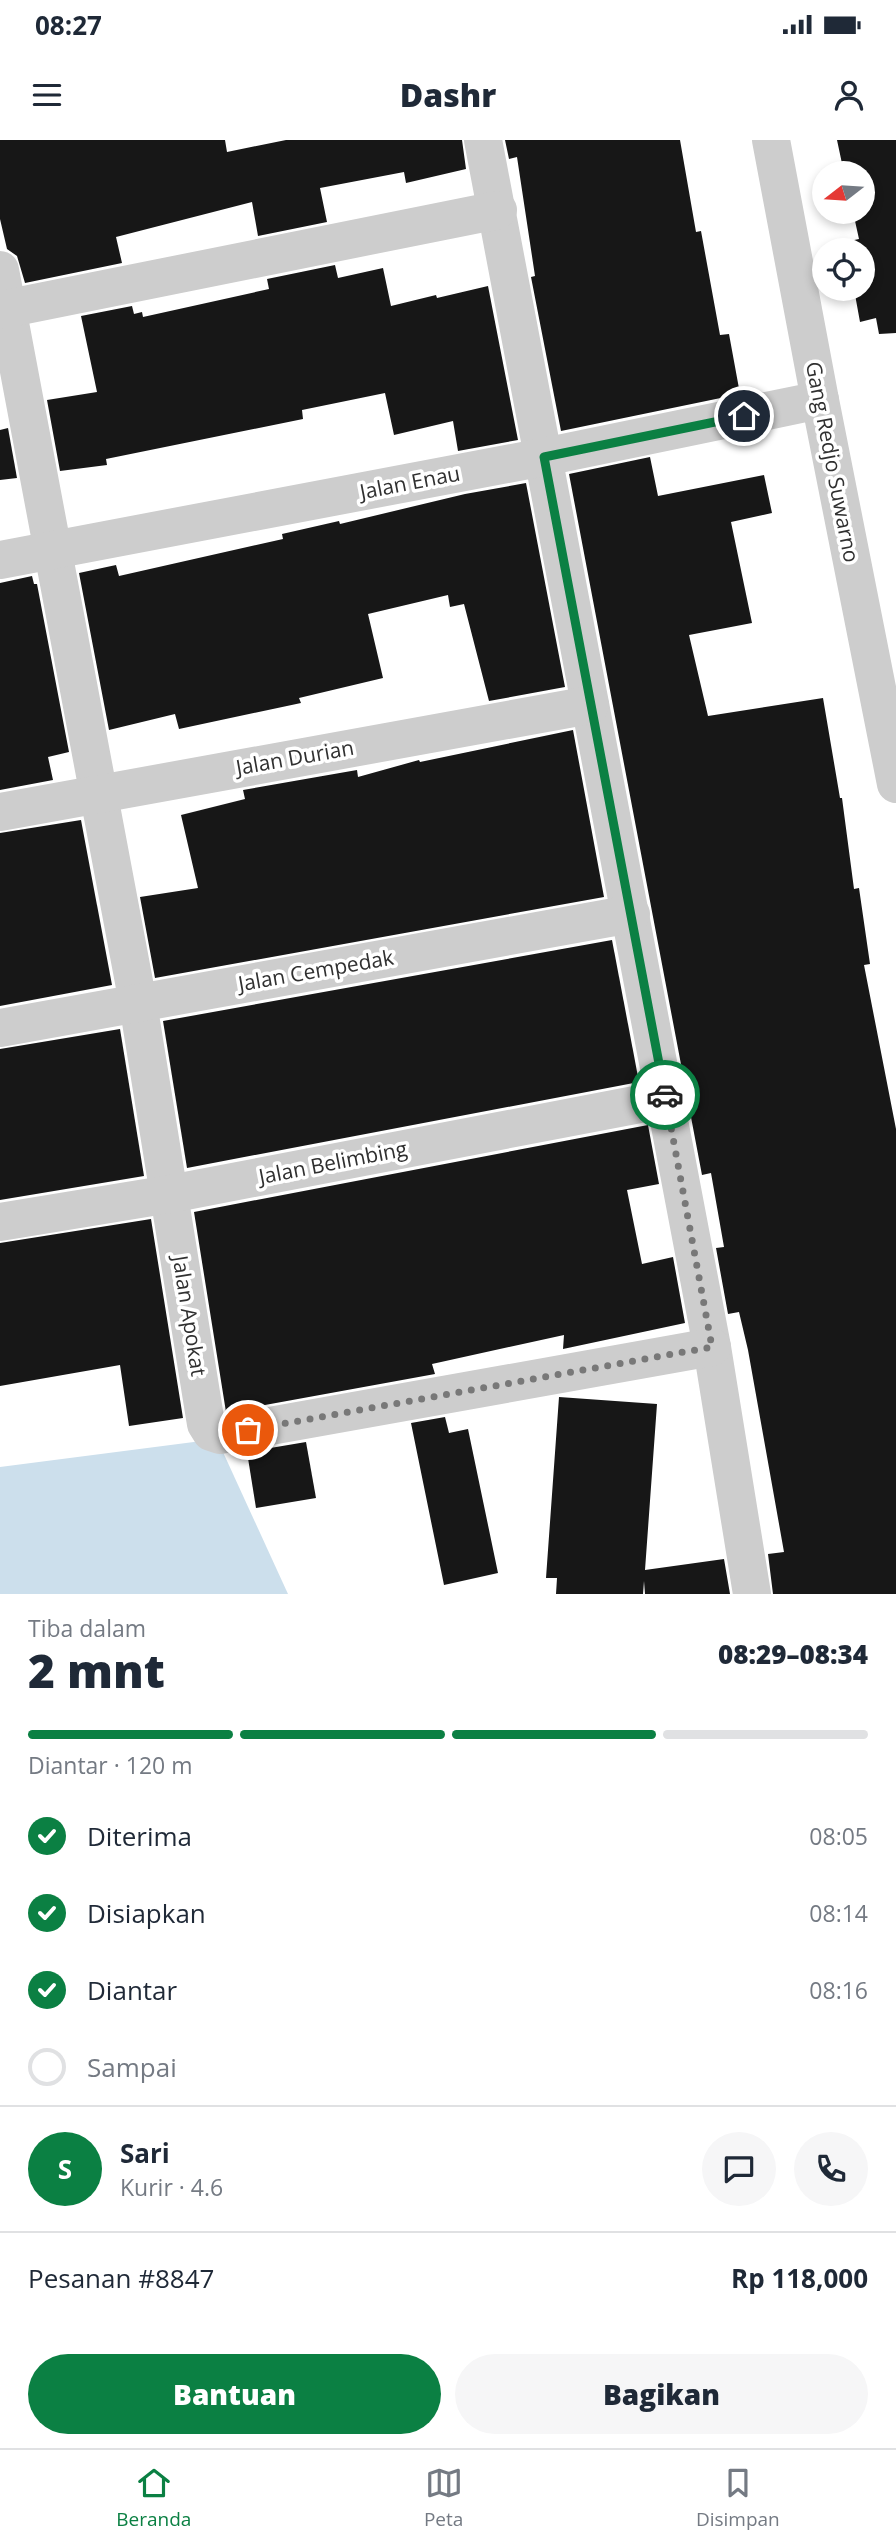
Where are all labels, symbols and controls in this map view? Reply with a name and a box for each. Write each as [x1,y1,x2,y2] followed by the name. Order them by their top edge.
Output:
[35,7,102,43] text: 08:27
[400,73,496,116] text: Dashr
[28,76,66,114] icon: menu
[830,76,868,114] icon: person
[812,161,875,224] north arrow
[812,161,875,301] map controls
[812,238,875,301] button: locate
[800,359,866,565] street label: Gang Redjo Suwarno
[714,386,774,446] pin
[725,397,763,435] icon: home
[355,459,462,506] street label: Jalan Enau
[232,733,356,781] street label: Jalan Durian
[234,943,396,998] street label: Jalan Cempedak
[630,1060,700,1130] courier
[646,1076,684,1114] icon: car
[254,1134,409,1190] street label: Jalan Belimbing
[166,1252,213,1378] street label: Jalan Apokat
[218,1400,278,1460] pin
[229,1411,267,1449] icon: bag
[28,1612,146,1644] text: Tiba dalam
[718,1636,868,1672] text: 08:29–08:34
[28,1639,165,1701] text: 2 mnt
[28,1749,192,1781] text: Diantar · 120 m
[28,1817,66,1855] icon: check
[87,1818,192,1854] text: Diterima
[809,1820,868,1852] text: 08:05
[28,1894,66,1932] icon: check
[87,1895,206,1931] text: Disiapkan
[809,1897,868,1929] text: 08:14
[28,1971,66,2009] icon: check
[87,1972,177,2008] text: Diantar
[809,1974,868,2006] text: 08:16
[87,2049,177,2085] text: Sampai
[702,2132,776,2206] button: chat
[794,2132,868,2206] button: phone
[120,2135,170,2171] text: Sari
[58,2151,72,2187] text: S
[120,2171,223,2203] text: Kurir · 4.6
[28,2260,214,2296] text: Pesanan #8847
[731,2260,868,2296] text: Rp 118,000
[28,2354,441,2434] button: Bantuan
[455,2354,868,2434] button: Bagikan
[116,2464,191,2532] tab: Beranda
[424,2464,463,2532] tab: Peta
[696,2464,780,2532] tab: Disimpan

